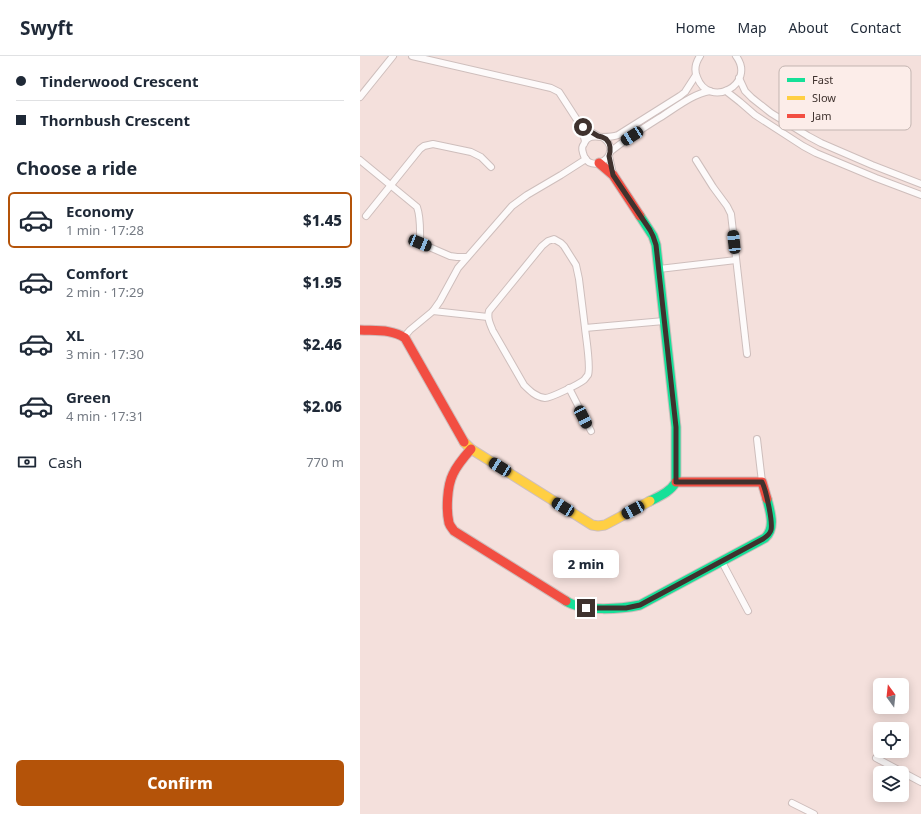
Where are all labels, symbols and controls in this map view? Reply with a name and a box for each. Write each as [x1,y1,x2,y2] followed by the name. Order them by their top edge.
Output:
[20,15,73,41] text: Swyft
[676,18,715,37] text: Home
[737,18,767,37] text: Map
[789,18,828,37] text: About
[850,18,901,37] text: Contact
[779,66,911,130] legend
[40,71,198,91] text: Tinderwood Crescent
[812,72,833,87] text: Fast
[812,90,836,105] text: Slow
[811,108,831,123] text: Jam
[40,110,190,130] text: Thornbush Crescent
[574,118,592,136] route start
[619,124,645,148] car
[16,156,137,180] text: Choose a ride
[66,201,134,221] text: Economy
[18,202,54,238] icon: car
[303,210,342,230] text: $1.45
[66,221,144,239] text: 1 min · 17:28
[727,229,741,255] car
[407,233,433,253] car
[66,263,128,283] text: Comfort
[18,264,54,300] icon: car
[303,272,342,292] text: $1.95
[66,283,144,301] text: 2 min · 17:29
[66,325,84,345] text: XL
[18,326,54,362] icon: car
[303,334,342,354] text: $2.46
[66,345,144,363] text: 3 min · 17:30
[66,387,111,407] text: Green
[18,388,54,424] icon: car
[303,396,342,416] text: $2.06
[572,404,594,430] car
[66,407,144,425] text: 4 min · 17:31
[16,451,38,473] icon: cash
[48,452,82,472] text: Cash
[306,453,344,471] text: 770 m
[487,456,513,478] car
[550,496,576,518] car
[620,499,646,521] car
[553,550,619,578] callout: 2 min
[568,555,604,573] text: 2 min
[577,599,595,617] route end
[873,678,909,714] north arrow
[873,678,909,802] map controls
[873,722,909,758] button: locate
[16,760,344,806] button: Confirm
[873,766,909,802] button: layers

